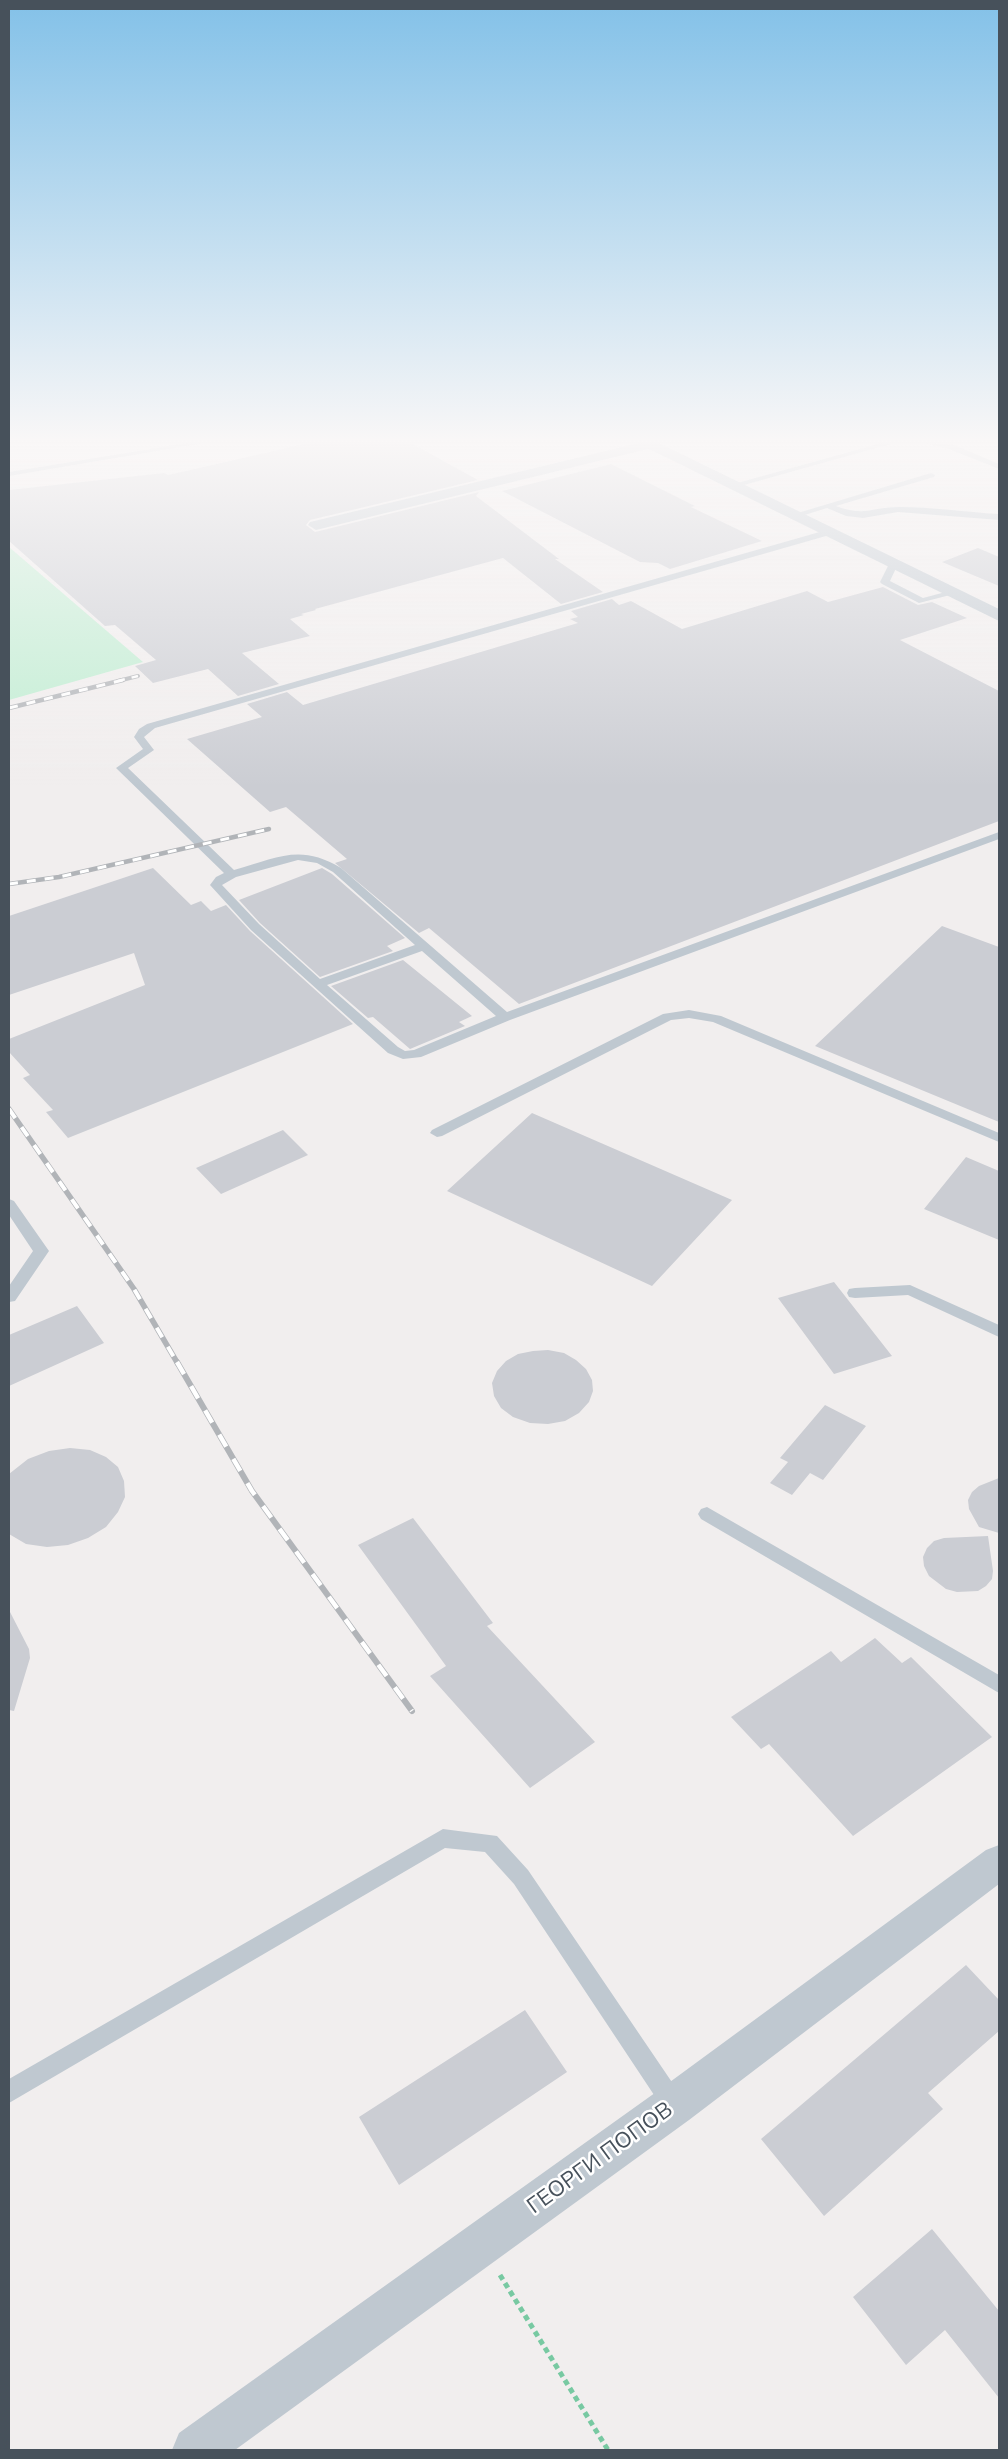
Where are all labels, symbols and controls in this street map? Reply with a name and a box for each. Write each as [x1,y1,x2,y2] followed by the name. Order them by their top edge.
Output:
[522,2096,678,2220] street label: ГЕОРГИ ПОПОВ

